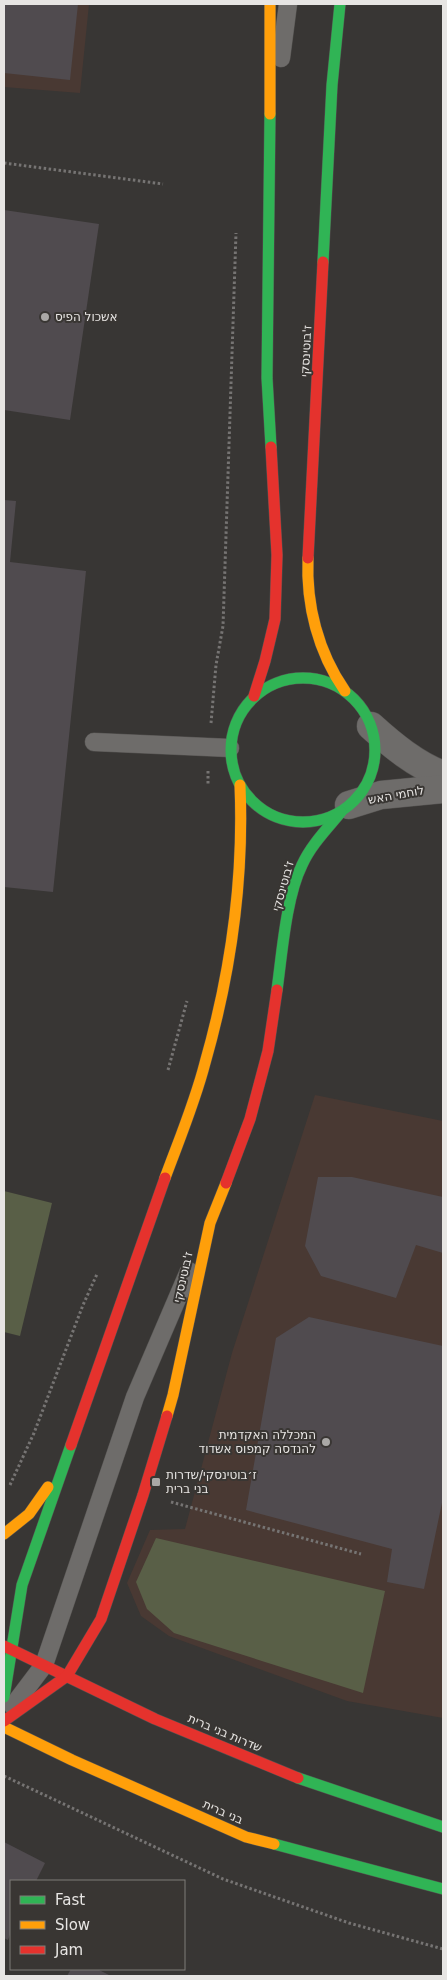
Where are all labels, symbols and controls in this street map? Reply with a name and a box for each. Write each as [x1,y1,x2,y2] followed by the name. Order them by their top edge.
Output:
[55,310,118,324] place label: אשכול הפיס
[39,311,51,323] marker: אשכול הפיס
[298,325,314,377] street label: ז'בוטינסקי
[367,783,425,807] street label: לוחמי האש
[269,859,297,913] street label: ז'בוטינסקי
[170,1250,196,1304] street label: ז'בוטינסקי
[199,1428,316,1456] place label: המכללה האקדמית להנדסה קמפוס אשדוד
[320,1436,332,1448] marker: המכללה האקדמית להנדסה קמפוס אשדוד
[166,1468,257,1496] place label: ז׳בוטינסקי/שדרות בני ברית
[150,1476,162,1488] marker: ז׳בוטינסקי/שדרות בני ברית
[186,1711,264,1755] street label: שדרות בני ברית
[201,1797,245,1827] street label: בני ברית
[10,1880,185,1970] legend
[55,1891,85,1909] text: Fast
[55,1916,90,1934] text: Slow
[54,1941,83,1959] text: Jam

